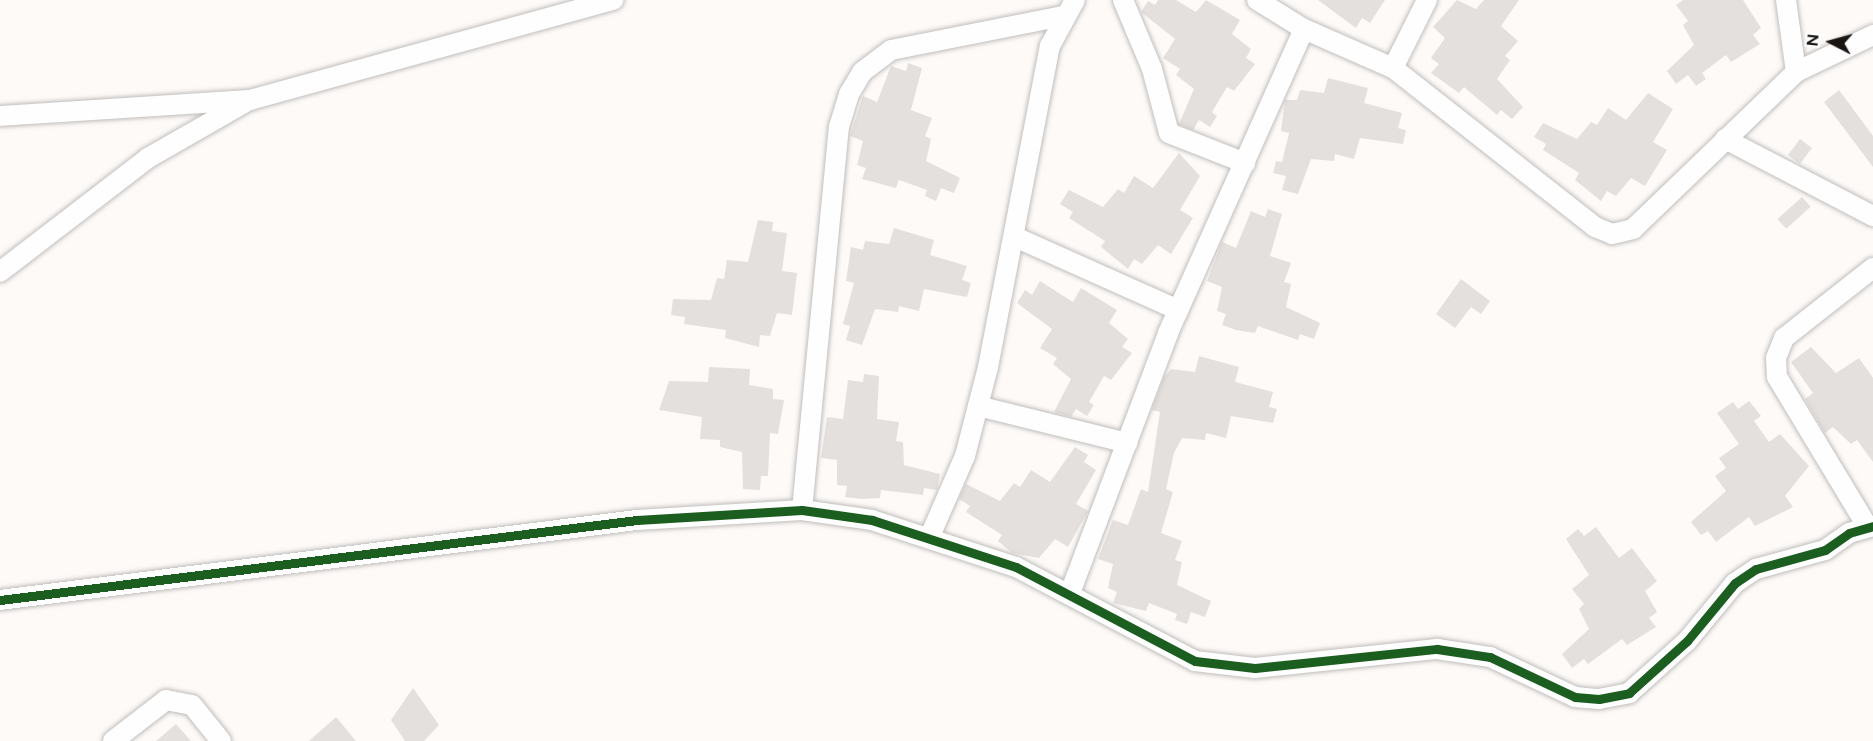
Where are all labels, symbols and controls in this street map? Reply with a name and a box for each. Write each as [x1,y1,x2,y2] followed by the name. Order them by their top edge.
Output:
[1801,12,1861,72] north arrow
[1803,33,1823,47] text: N

